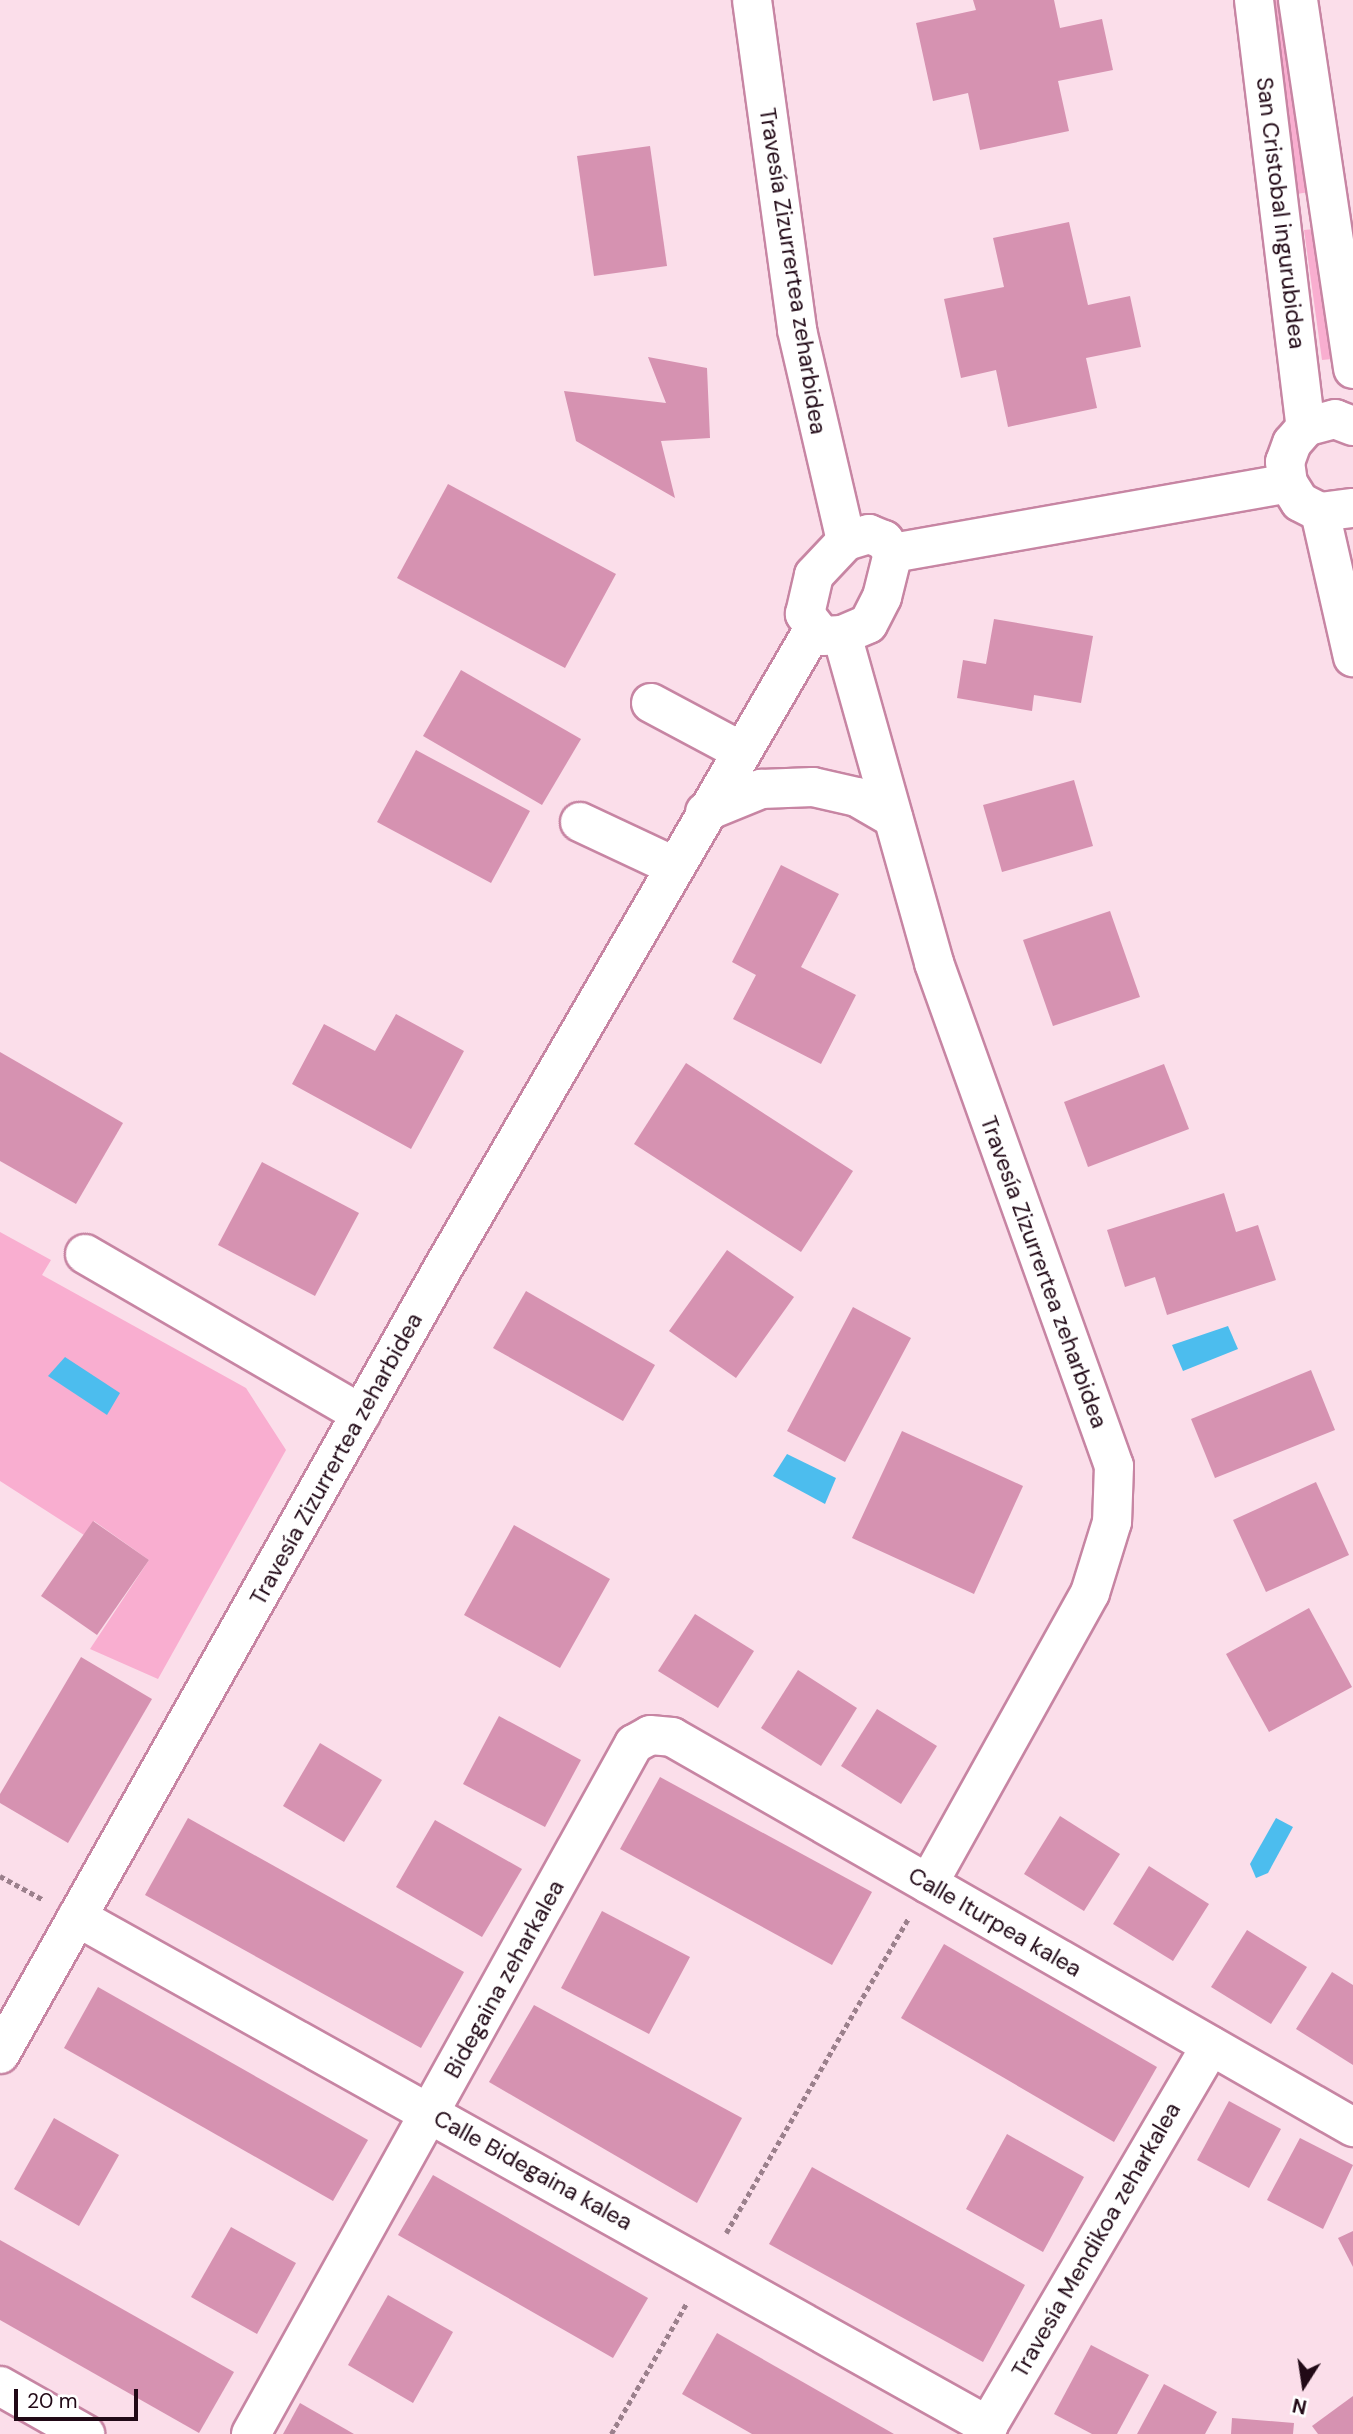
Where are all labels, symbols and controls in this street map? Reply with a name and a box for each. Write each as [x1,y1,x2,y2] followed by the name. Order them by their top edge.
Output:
[1251,76,1311,350] street label: San Cristobal ingurubidea
[754,106,832,436] street label: Travesía Zizurrertea zeharbidea
[975,1112,1113,1432] street label: Travesía Zizurrertea zeharbidea
[244,1308,428,1610] street label: Travesía Zizurrertea zeharbidea
[904,1861,1086,1983] street label: Calle Iturpea kalea
[438,1875,570,2083] street label: Bidegaina zeharkalea
[1006,2097,1186,2383] street label: Travesía Mendikoa zeharkalea
[429,2104,637,2236] street label: Calle Bidegaina kalea
[1269,2350,1339,2420] north arrow
[18,2374,142,2418] scale bar
[27,2387,78,2415] text: 20 m
[1290,2392,1309,2420] text: N

